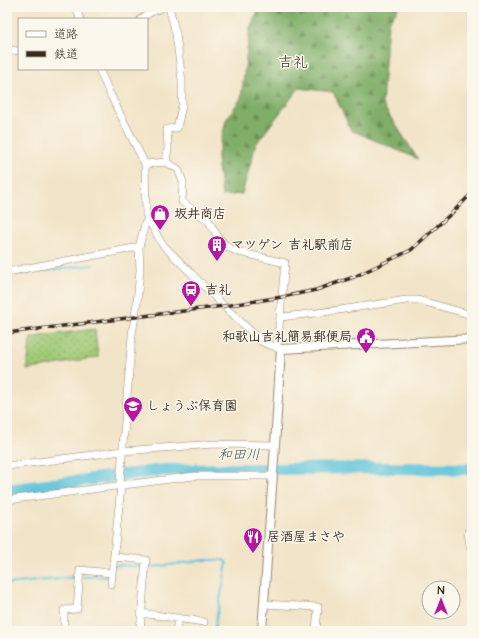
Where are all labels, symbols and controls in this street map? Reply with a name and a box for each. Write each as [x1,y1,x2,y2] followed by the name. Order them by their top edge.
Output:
[18,18,148,70] legend
[54,26,78,43] text: 道路
[54,46,78,63] text: 鉄道
[278,52,308,73] district label: 吉礼
[149,203,171,231] shop icon: 坂井商店
[174,205,226,223] place label: 坂井商店
[206,234,228,262] building icon: マツゲン 吉礼駅前店
[231,236,353,254] place label: マツゲン 吉礼駅前店
[180,279,202,307] station icon: 吉礼
[205,281,231,299] place label: 吉礼
[355,326,377,354] public building icon: 和歌山吉礼簡易郵便局
[222,328,352,346] place label: 和歌山吉礼簡易郵便局
[122,395,144,423] school or university icon: しょうぶ保育園
[147,397,237,415] place label: しょうぶ保育園
[218,445,260,465] water label: 和田川
[242,526,264,554] restaurant icon: 居酒屋まさや
[267,528,345,546] place label: 居酒屋まさや
[421,580,461,620] north arrow
[438,583,445,598] text: N

